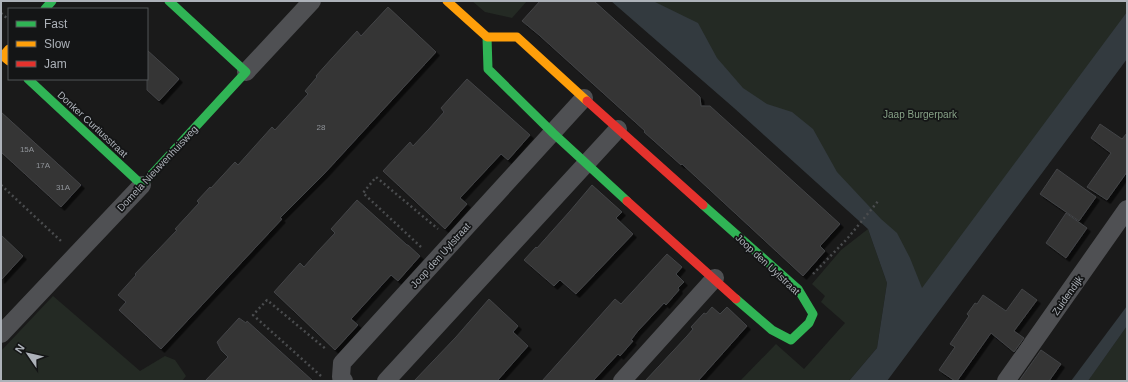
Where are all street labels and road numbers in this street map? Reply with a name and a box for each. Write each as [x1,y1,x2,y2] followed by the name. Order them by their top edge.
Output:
[55,89,130,160] street label: Donker Curtiusstraat
[115,123,200,213] street label: Domela Nieuwenhuisweg
[408,221,472,290] street label: Joop den Uylstraat
[733,232,802,297] street label: Joop den Uylstraat
[1050,273,1086,317] street label: Zuidendijk

